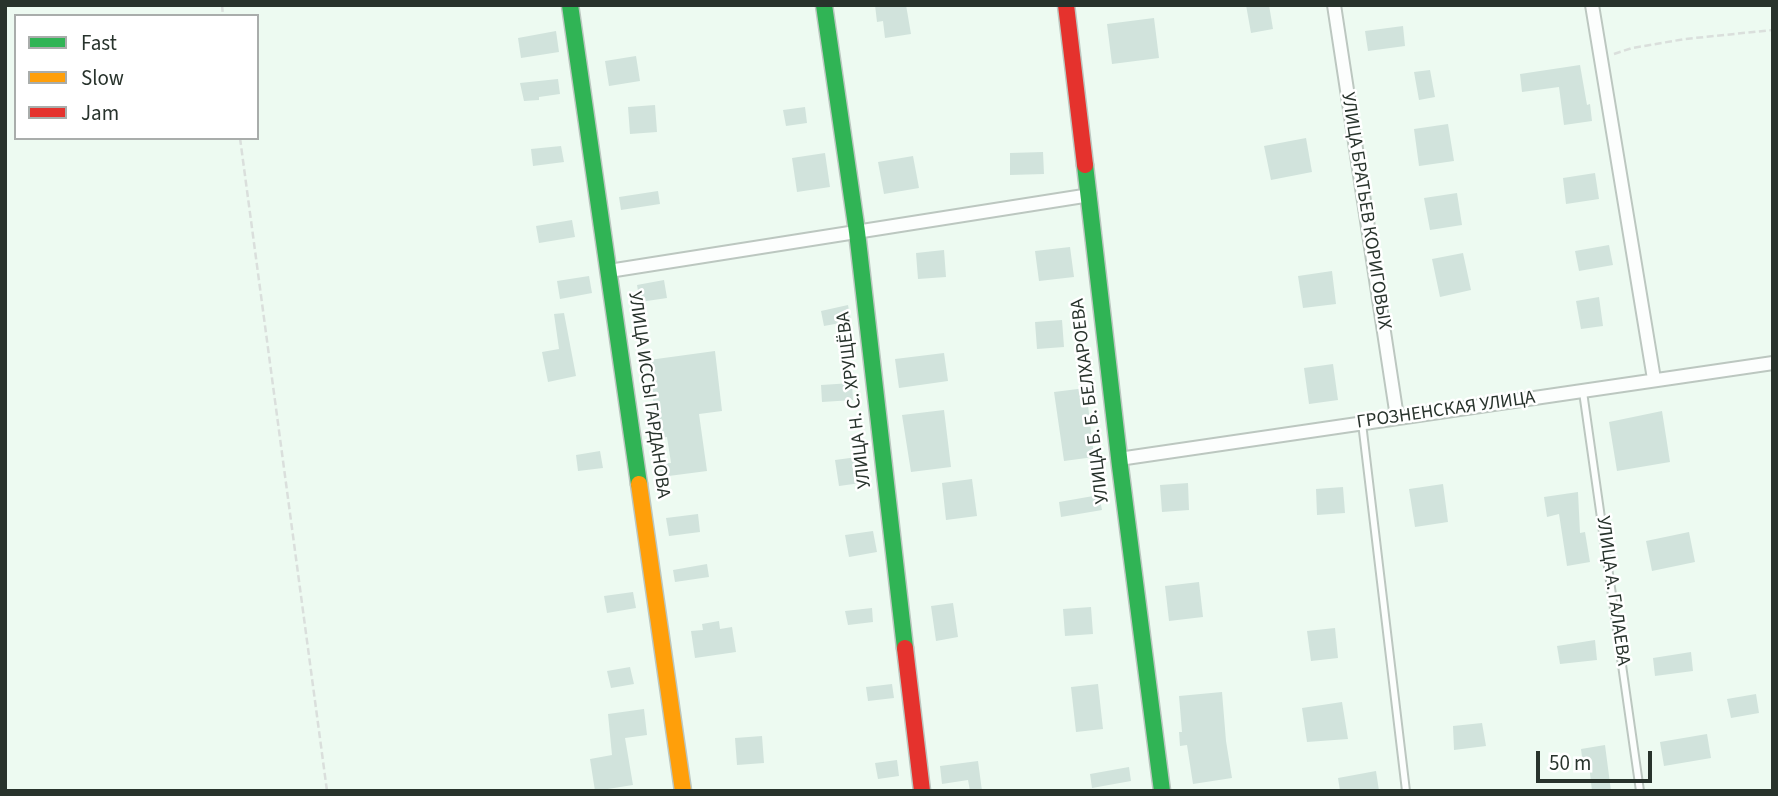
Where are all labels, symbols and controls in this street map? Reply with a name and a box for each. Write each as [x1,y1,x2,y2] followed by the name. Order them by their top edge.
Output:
[14,14,259,140] legend
[81,28,117,58] text: Fast
[81,63,124,93] text: Slow
[1335,91,1395,331] street label: УЛИЦА БРАТЬЕВ КОРИГОВЫХ
[81,98,119,128] text: Jam
[622,290,674,500] street label: УЛИЦА ИССЫ ГАРДАНОВА
[1067,297,1115,505] street label: УЛИЦА Б. Б. БЕЛХАРОЕВА
[833,310,877,490] street label: УЛИЦА Н. С. ХРУЩЁВА
[1355,387,1537,435] street label: ГРОЗНЕНСКАЯ УЛИЦА
[1590,515,1634,667] street label: УЛИЦА А. ГАЛАЕВА
[1540,736,1656,780] scale bar
[1549,748,1591,778] text: 50 m

